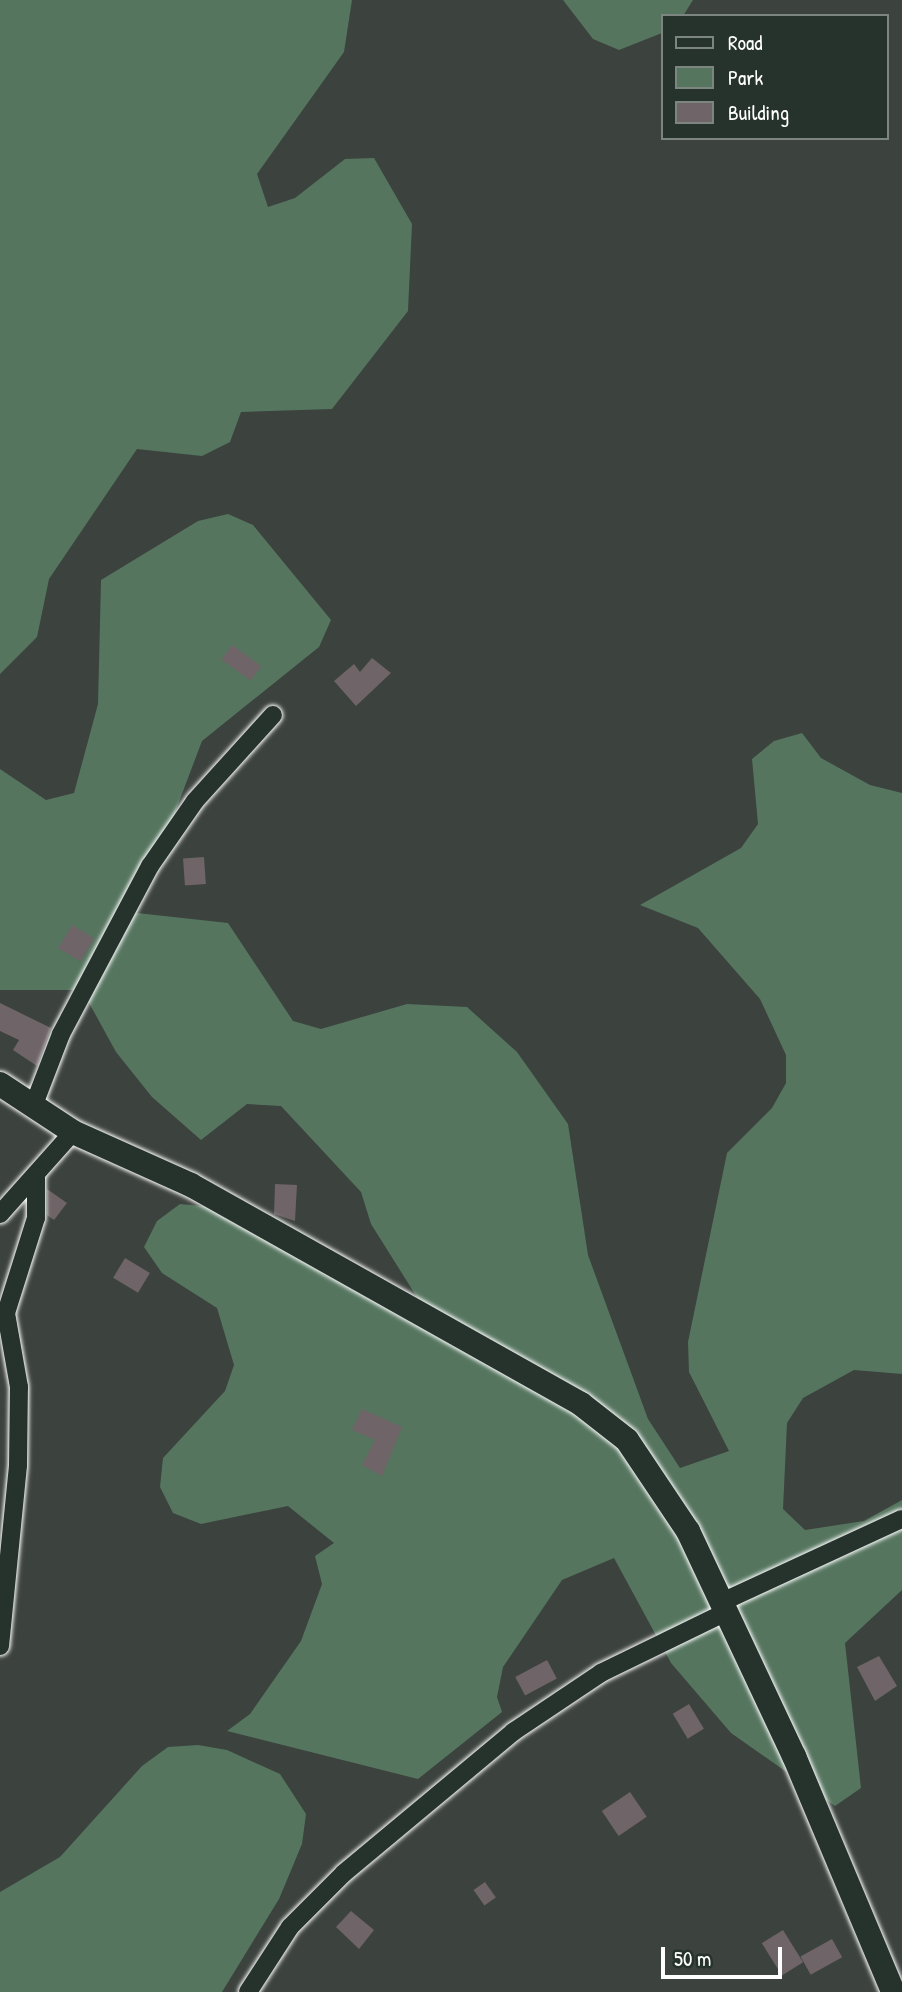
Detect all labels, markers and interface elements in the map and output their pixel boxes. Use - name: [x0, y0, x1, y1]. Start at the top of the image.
- legend: [660, 14, 888, 140]
- text: Road: [728, 28, 762, 57]
- text: Park: [728, 63, 763, 92]
- text: Building: [728, 98, 789, 127]
- scale bar: [664, 1932, 785, 1976]
- text: 50 m: [674, 1944, 711, 1973]

